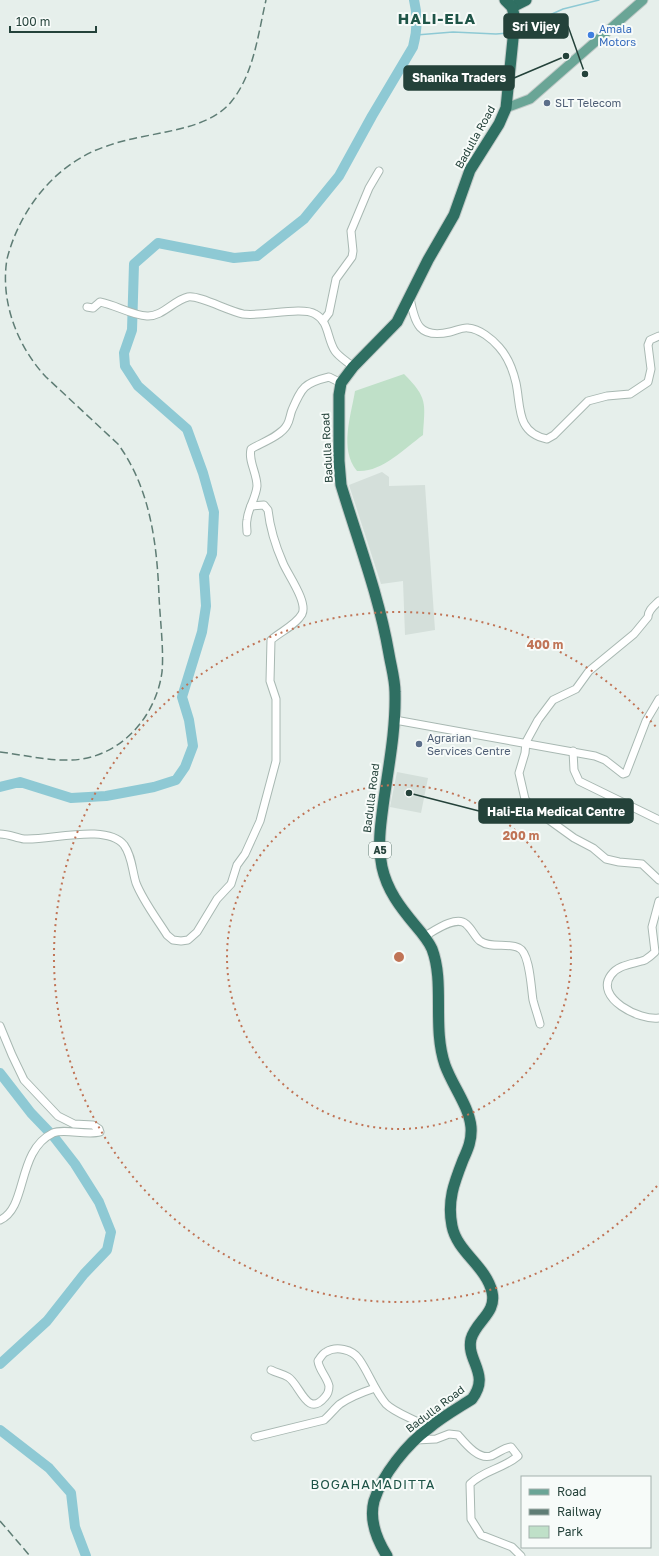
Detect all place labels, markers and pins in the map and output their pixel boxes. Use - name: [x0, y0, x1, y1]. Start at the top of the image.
- callout: Sri Vijey: [504, 14, 568, 38]
- place label: Amala Motors: [599, 22, 636, 48]
- marker: Amala Motors: [586, 30, 596, 40]
- callout: Shanika Traders: [404, 66, 514, 90]
- place label: SLT Telecom: [555, 96, 621, 109]
- marker: SLT Telecom: [542, 98, 552, 108]
- place label: Agrarian Services Centre: [427, 731, 511, 757]
- marker: Agrarian Services Centre: [414, 739, 424, 749]
- callout: Hali-Ela Medical Centre: [479, 799, 633, 823]
- centre of rings: [392, 950, 406, 964]

